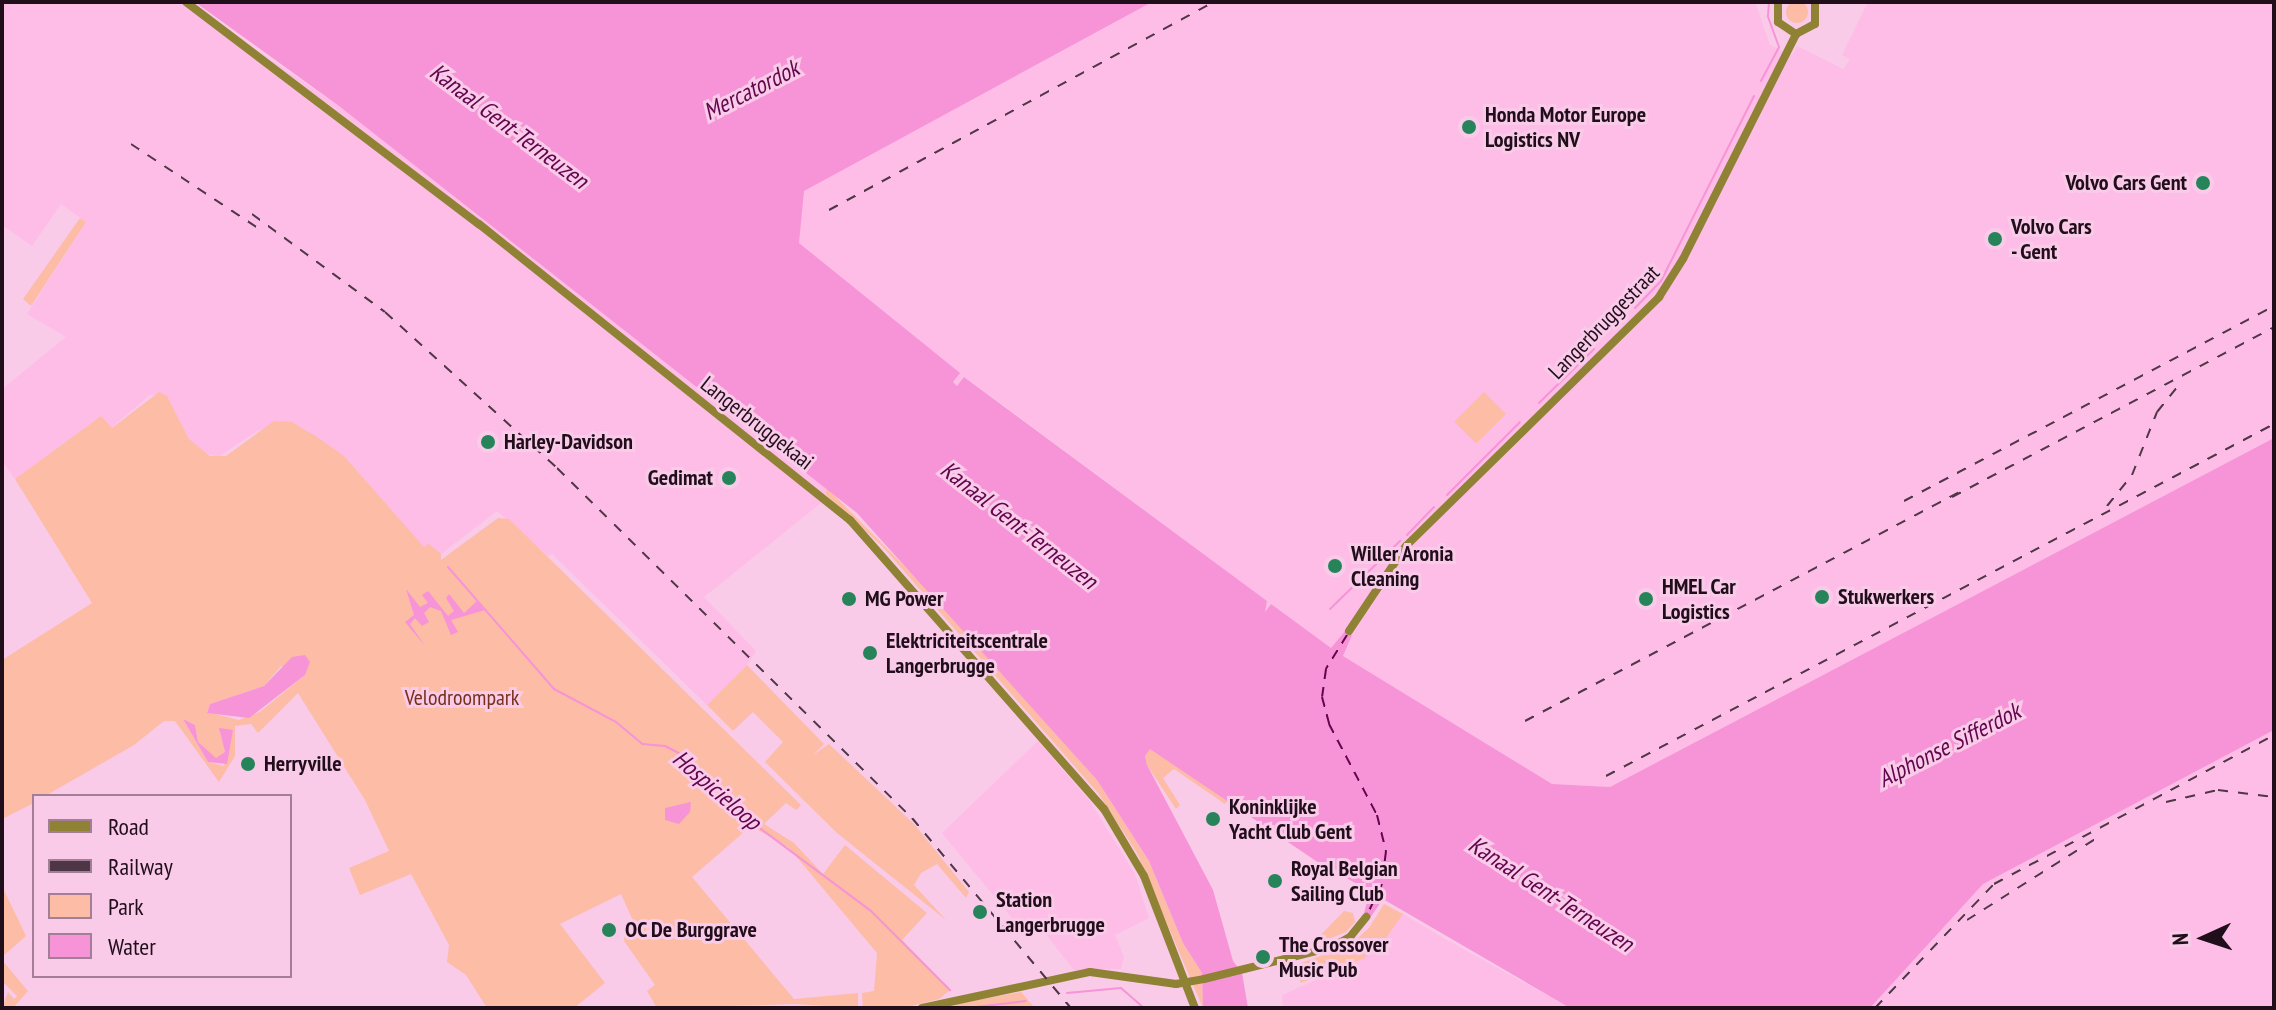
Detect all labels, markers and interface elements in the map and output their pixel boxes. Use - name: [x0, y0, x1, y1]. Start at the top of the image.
- water label: Mercatordok: [698, 54, 804, 126]
- water label: Kanaal Gent-Terneuzen: [424, 57, 594, 195]
- place label: Honda Motor Europe Logistics NV: [1485, 101, 1646, 152]
- marker: Honda Motor Europe Logistics NV: [1460, 118, 1478, 136]
- place label: Volvo Cars Gent: [2065, 170, 2187, 196]
- marker: Volvo Cars Gent: [2194, 174, 2212, 192]
- place label: Volvo Cars - Gent: [2011, 213, 2092, 264]
- marker: Volvo Cars - Gent: [1986, 230, 2004, 248]
- street label: Langerbruggestraat: [1543, 259, 1665, 385]
- street label: Langerbruggekaai: [695, 371, 819, 475]
- place label: Harley-Davidson: [504, 429, 633, 455]
- marker: Harley-Davidson: [479, 433, 497, 451]
- water label: Kanaal Gent-Terneuzen: [935, 455, 1103, 595]
- place label: Gedimat: [648, 465, 713, 491]
- marker: Gedimat: [720, 469, 738, 487]
- place label: Willer Aronia Cleaning: [1351, 540, 1454, 592]
- marker: Willer Aronia Cleaning: [1326, 557, 1344, 575]
- place label: HMEL Car Logistics: [1662, 573, 1737, 624]
- place label: Stukwerkers: [1838, 584, 1934, 610]
- place label: MG Power: [865, 586, 943, 612]
- marker: Stukwerkers: [1813, 588, 1831, 606]
- marker: MG Power: [840, 590, 858, 608]
- marker: HMEL Car Logistics: [1637, 590, 1655, 608]
- place label: Elektriciteitscentrale Langerbrugge: [886, 627, 1048, 678]
- marker: Elektriciteitscentrale Langerbrugge: [861, 644, 879, 662]
- park label: Velodroompark: [405, 685, 519, 711]
- water label: Alphonse Sifferdok: [1873, 697, 2025, 793]
- water label: Hospicieloop: [667, 744, 767, 836]
- place label: Herryville: [264, 751, 342, 777]
- marker: Herryville: [239, 755, 257, 773]
- place label: Koninklijke Yacht Club Gent: [1229, 793, 1352, 844]
- legend: [32, 794, 292, 978]
- marker: Koninklijke Yacht Club Gent: [1204, 810, 1222, 828]
- text: Road: [108, 811, 149, 842]
- water label: Kanaal Gent-Terneuzen: [1463, 830, 1639, 958]
- text: Railway: [108, 851, 173, 882]
- place label: Royal Belgian Sailing Club: [1291, 855, 1398, 906]
- marker: Royal Belgian Sailing Club: [1266, 872, 1284, 890]
- place label: Station Langerbrugge: [996, 886, 1105, 938]
- text: Park: [108, 891, 144, 922]
- north arrow: [2164, 898, 2244, 978]
- marker: Station Langerbrugge: [971, 903, 989, 921]
- place label: OC De Burggrave: [625, 917, 758, 943]
- marker: OC De Burggrave: [600, 921, 618, 939]
- text: Water: [108, 931, 156, 962]
- place label: The Crossover Music Pub: [1279, 931, 1389, 982]
- text: N: [2166, 933, 2194, 946]
- marker: The Crossover Music Pub: [1254, 948, 1272, 966]

